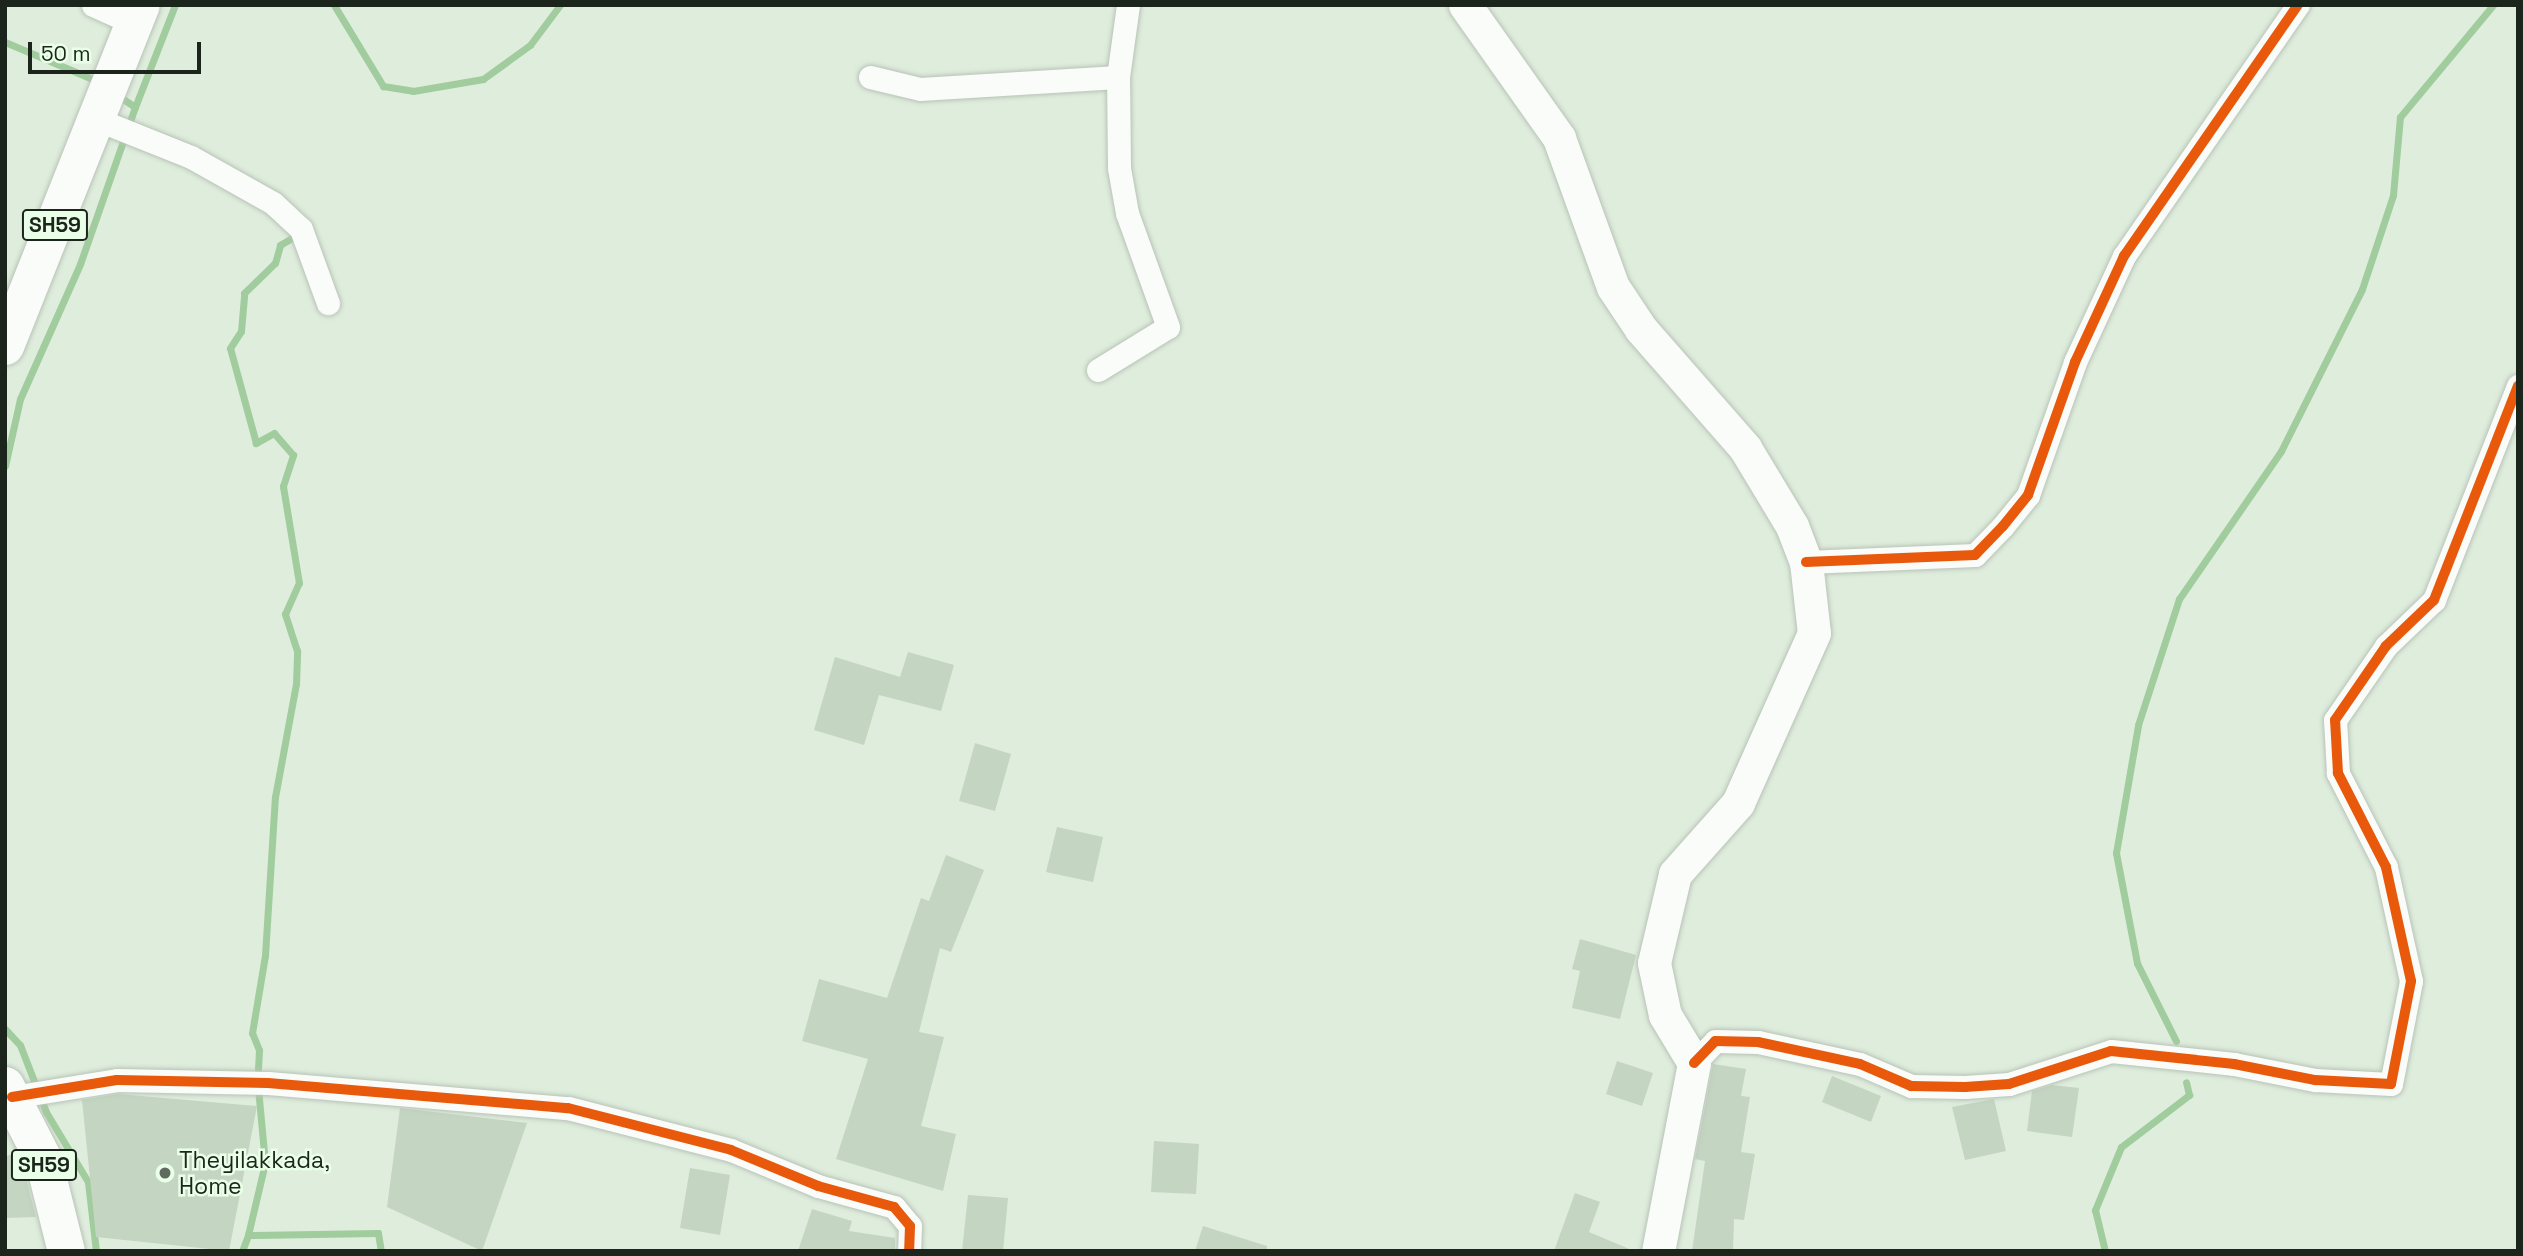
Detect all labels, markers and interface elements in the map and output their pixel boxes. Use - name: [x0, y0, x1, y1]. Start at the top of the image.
- scale bar: [32, 28, 205, 72]
- text: 50 m: [41, 40, 91, 67]
- road number: SH59: [22, 208, 88, 243]
- place label: Theyilakkada, Home: [179, 1146, 330, 1200]
- road number: SH59: [11, 1148, 77, 1182]
- marker: Theyilakkada, Home: [157, 1165, 173, 1181]

